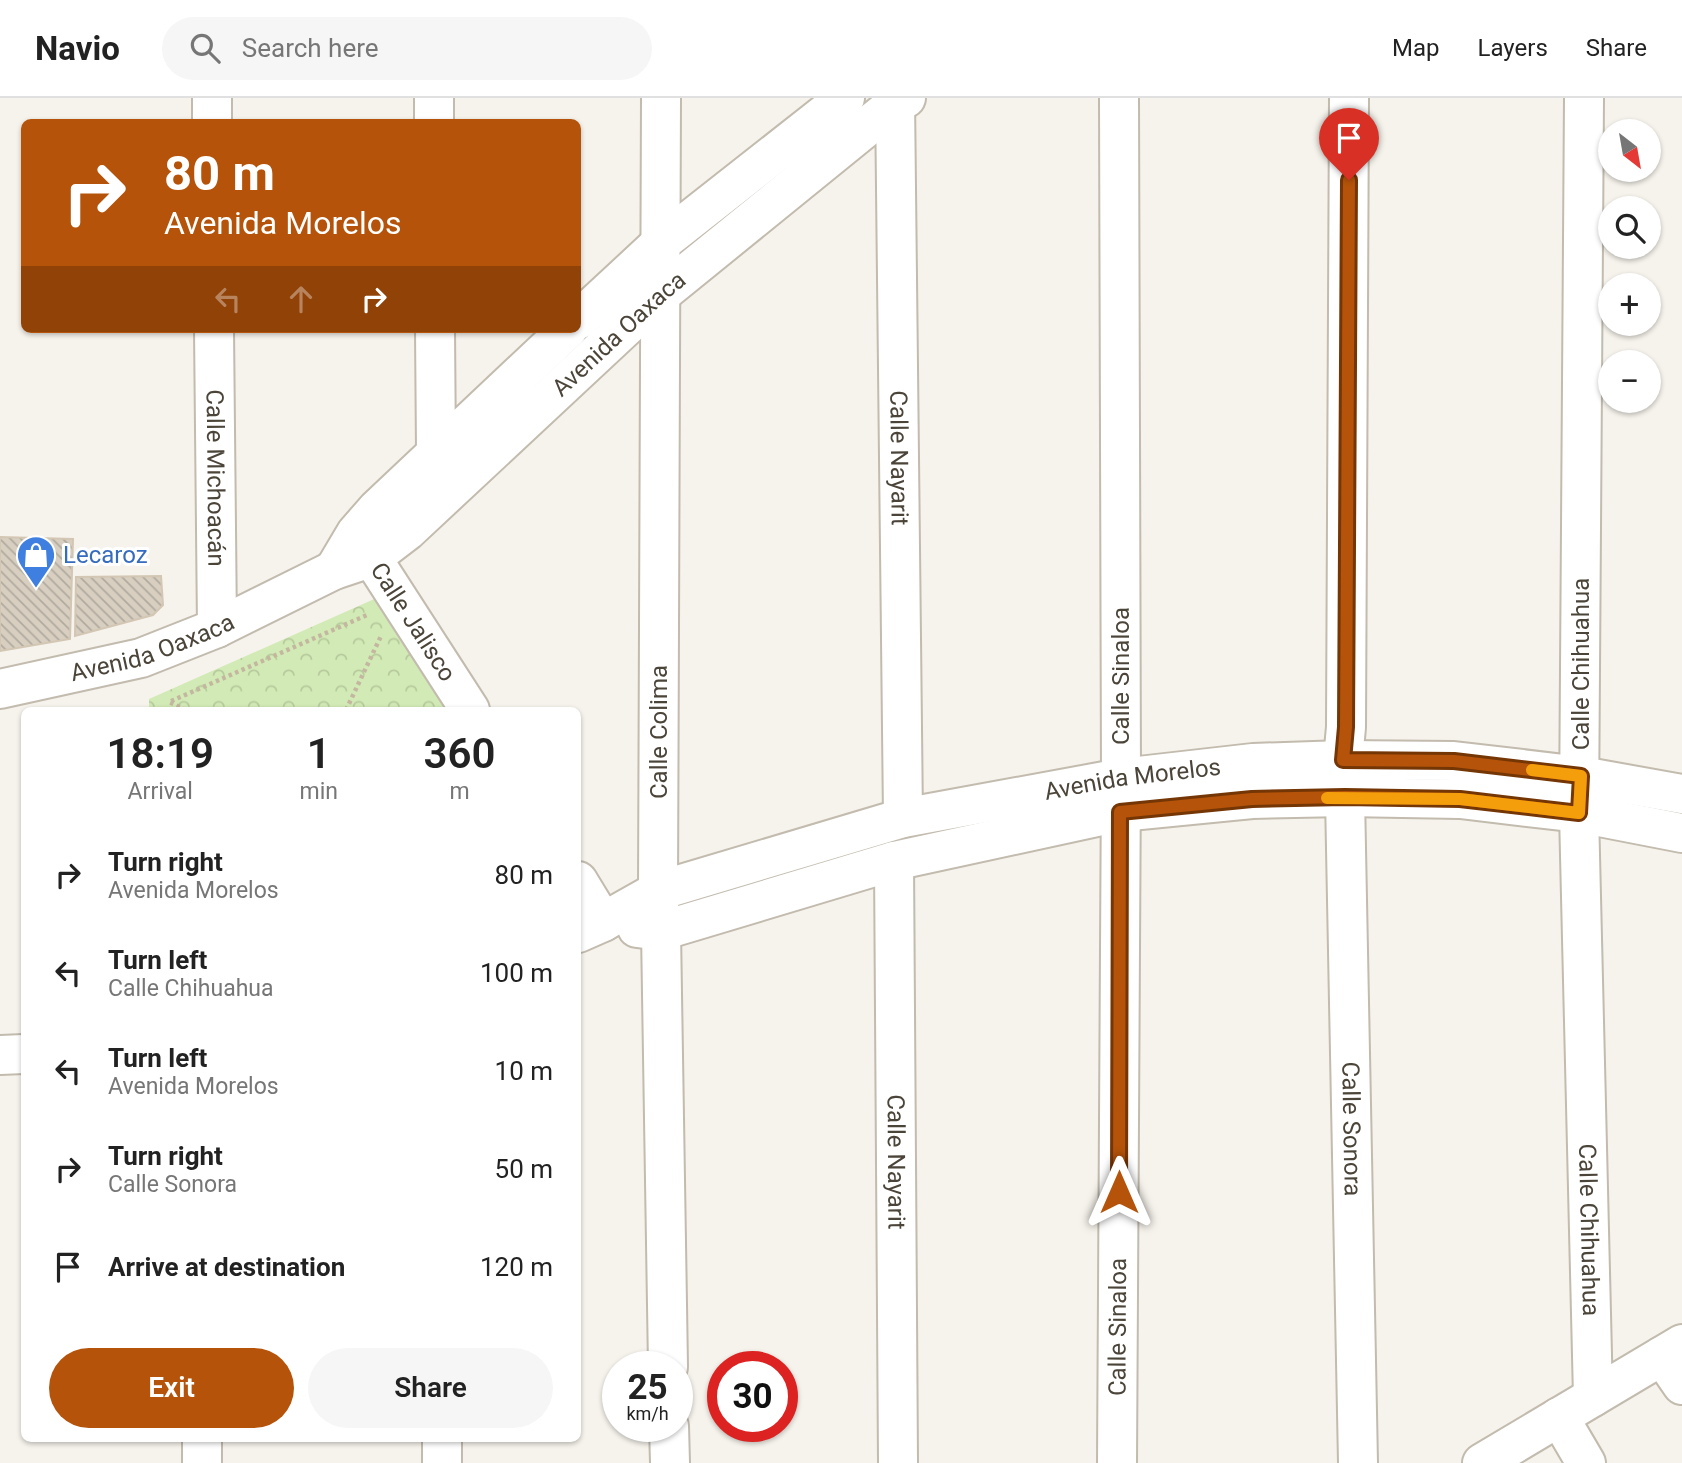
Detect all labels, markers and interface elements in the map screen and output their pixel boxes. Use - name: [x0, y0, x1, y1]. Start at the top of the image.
- search box: [162, 17, 652, 80]
- text: Navio: [35, 29, 120, 68]
- icon: search: [186, 29, 224, 67]
- text: Search here: [242, 33, 379, 63]
- text: Map: [1392, 34, 1440, 62]
- text: Layers: [1478, 34, 1548, 62]
- text: Share: [1586, 34, 1647, 62]
- pin: [1319, 108, 1379, 180]
- icon: arrive: [1330, 119, 1368, 157]
- north arrow: [1598, 119, 1661, 182]
- map controls: [1598, 119, 1661, 413]
- text: 80 m: [164, 145, 275, 202]
- icon: right: [49, 147, 140, 238]
- button: search: [1598, 196, 1661, 259]
- text: Avenida Morelos: [164, 204, 401, 242]
- street label: Avenida Oaxaca: [546, 266, 691, 402]
- button: +: [1598, 273, 1661, 336]
- icon: left: [209, 280, 247, 318]
- icon: ahead: [282, 280, 320, 318]
- icon: right: [355, 280, 393, 318]
- button: −: [1598, 350, 1661, 413]
- street label: Calle Michoacán: [201, 389, 230, 567]
- street label: Calle Nayarit: [884, 390, 914, 526]
- shop icon: Lecaroz: [15, 534, 57, 589]
- place label: Lecaroz: [63, 541, 148, 569]
- street label: Calle Jalisco: [365, 557, 462, 687]
- street label: Calle Chihuahua: [1567, 578, 1595, 750]
- street label: Calle Sinaloa: [1107, 607, 1135, 745]
- street label: Avenida Oaxaca: [68, 608, 239, 687]
- street label: Calle Colima: [645, 665, 673, 799]
- text: 18:19: [107, 729, 214, 778]
- text: 1: [307, 729, 331, 778]
- text: 360: [423, 729, 495, 778]
- street label: Avenida Morelos: [1042, 753, 1222, 806]
- text: Arrival: [128, 778, 193, 805]
- text: min: [299, 778, 338, 805]
- text: m: [449, 778, 470, 805]
- text: Turn right: [108, 847, 223, 877]
- icon: right: [49, 856, 87, 894]
- text: 80 m: [495, 860, 553, 890]
- text: Avenida Morelos: [108, 877, 279, 904]
- text: Turn left: [108, 945, 207, 975]
- icon: left: [49, 954, 87, 992]
- text: 100 m: [480, 958, 553, 988]
- text: Calle Chihuahua: [108, 975, 274, 1002]
- text: Turn left: [108, 1043, 207, 1073]
- icon: left: [49, 1052, 87, 1090]
- text: 10 m: [495, 1056, 553, 1086]
- street label: Calle Sonora: [1336, 1061, 1367, 1197]
- text: Avenida Morelos: [108, 1073, 279, 1100]
- street label: Calle Nayarit: [882, 1094, 910, 1230]
- text: Turn right: [108, 1141, 223, 1171]
- street label: Calle Chihuahua: [1573, 1143, 1605, 1317]
- icon: right: [49, 1150, 87, 1188]
- text: 50 m: [495, 1154, 553, 1184]
- position arrow: [1082, 1155, 1156, 1229]
- text: Calle Sonora: [108, 1171, 237, 1198]
- icon: arrive: [49, 1248, 87, 1286]
- text: Arrive at destination: [108, 1252, 345, 1282]
- text: 120 m: [480, 1252, 553, 1282]
- street label: Calle Sinaloa: [1103, 1258, 1132, 1396]
- button: Exit: [49, 1348, 294, 1428]
- button: Share: [308, 1348, 553, 1428]
- speed limit sign: 30: [707, 1351, 798, 1442]
- text: 25: [627, 1367, 668, 1408]
- text: km/h: [626, 1403, 669, 1424]

